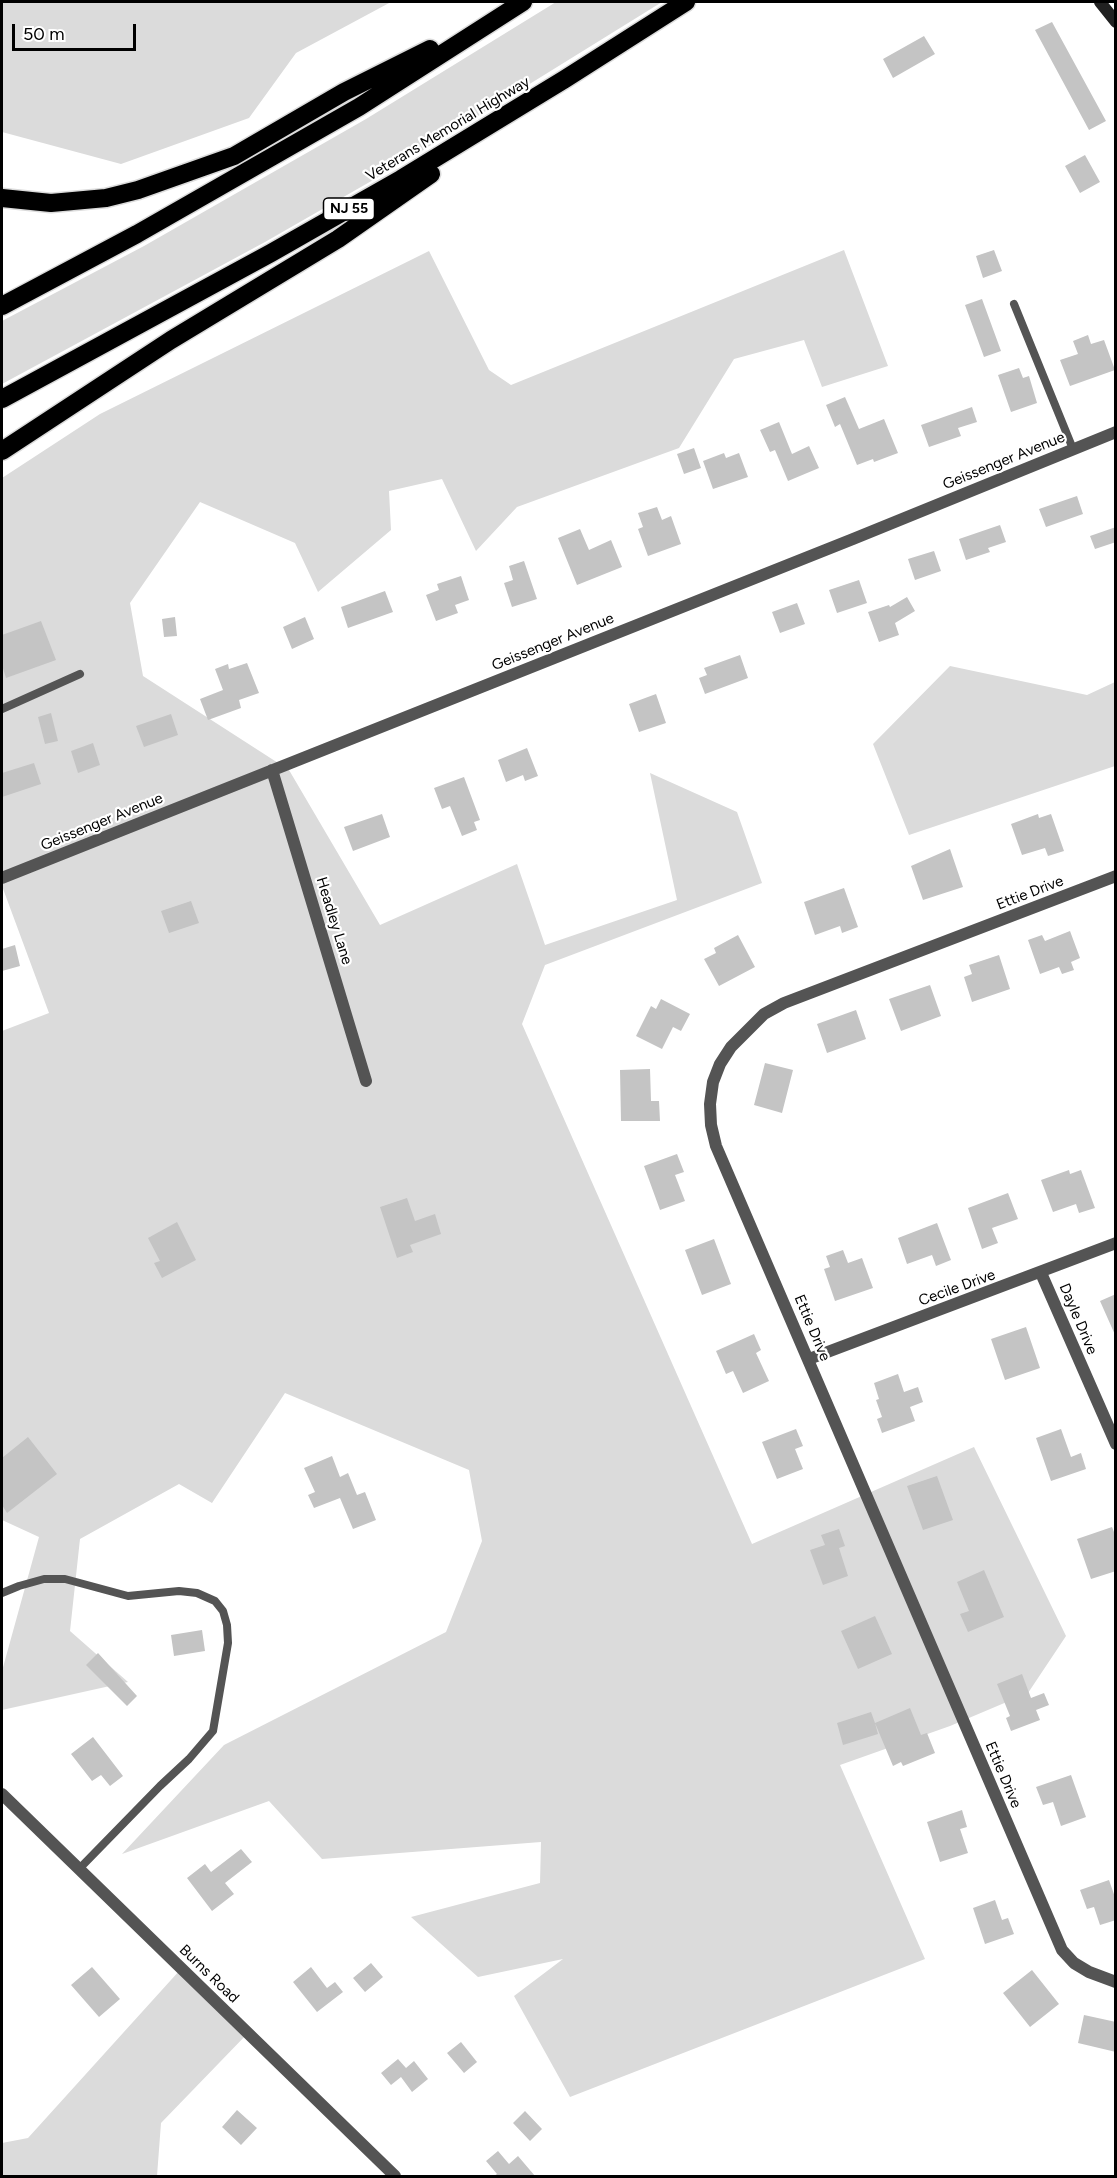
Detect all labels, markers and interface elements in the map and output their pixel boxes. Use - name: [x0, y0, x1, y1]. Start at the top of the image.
- scale bar: [15, 12, 140, 50]
- text: 50 m: [23, 23, 65, 45]
- street label: Veterans Memorial Highway: [363, 73, 533, 185]
- road number: NJ 55: [324, 198, 374, 220]
- street label: Geissenger Avenue: [940, 428, 1068, 494]
- street label: Geissenger Avenue: [489, 609, 617, 675]
- street label: Geissenger Avenue: [38, 789, 166, 855]
- street label: Ettie Drive: [994, 872, 1066, 914]
- street label: Headley Lane: [312, 875, 356, 967]
- street label: Cecile Drive: [916, 1266, 998, 1310]
- street label: Dayle Drive: [1055, 1281, 1101, 1357]
- street label: Ettie Drive: [790, 1292, 834, 1364]
- street label: Ettie Drive: [981, 1739, 1025, 1811]
- street label: Burns Road: [175, 1941, 243, 2007]

